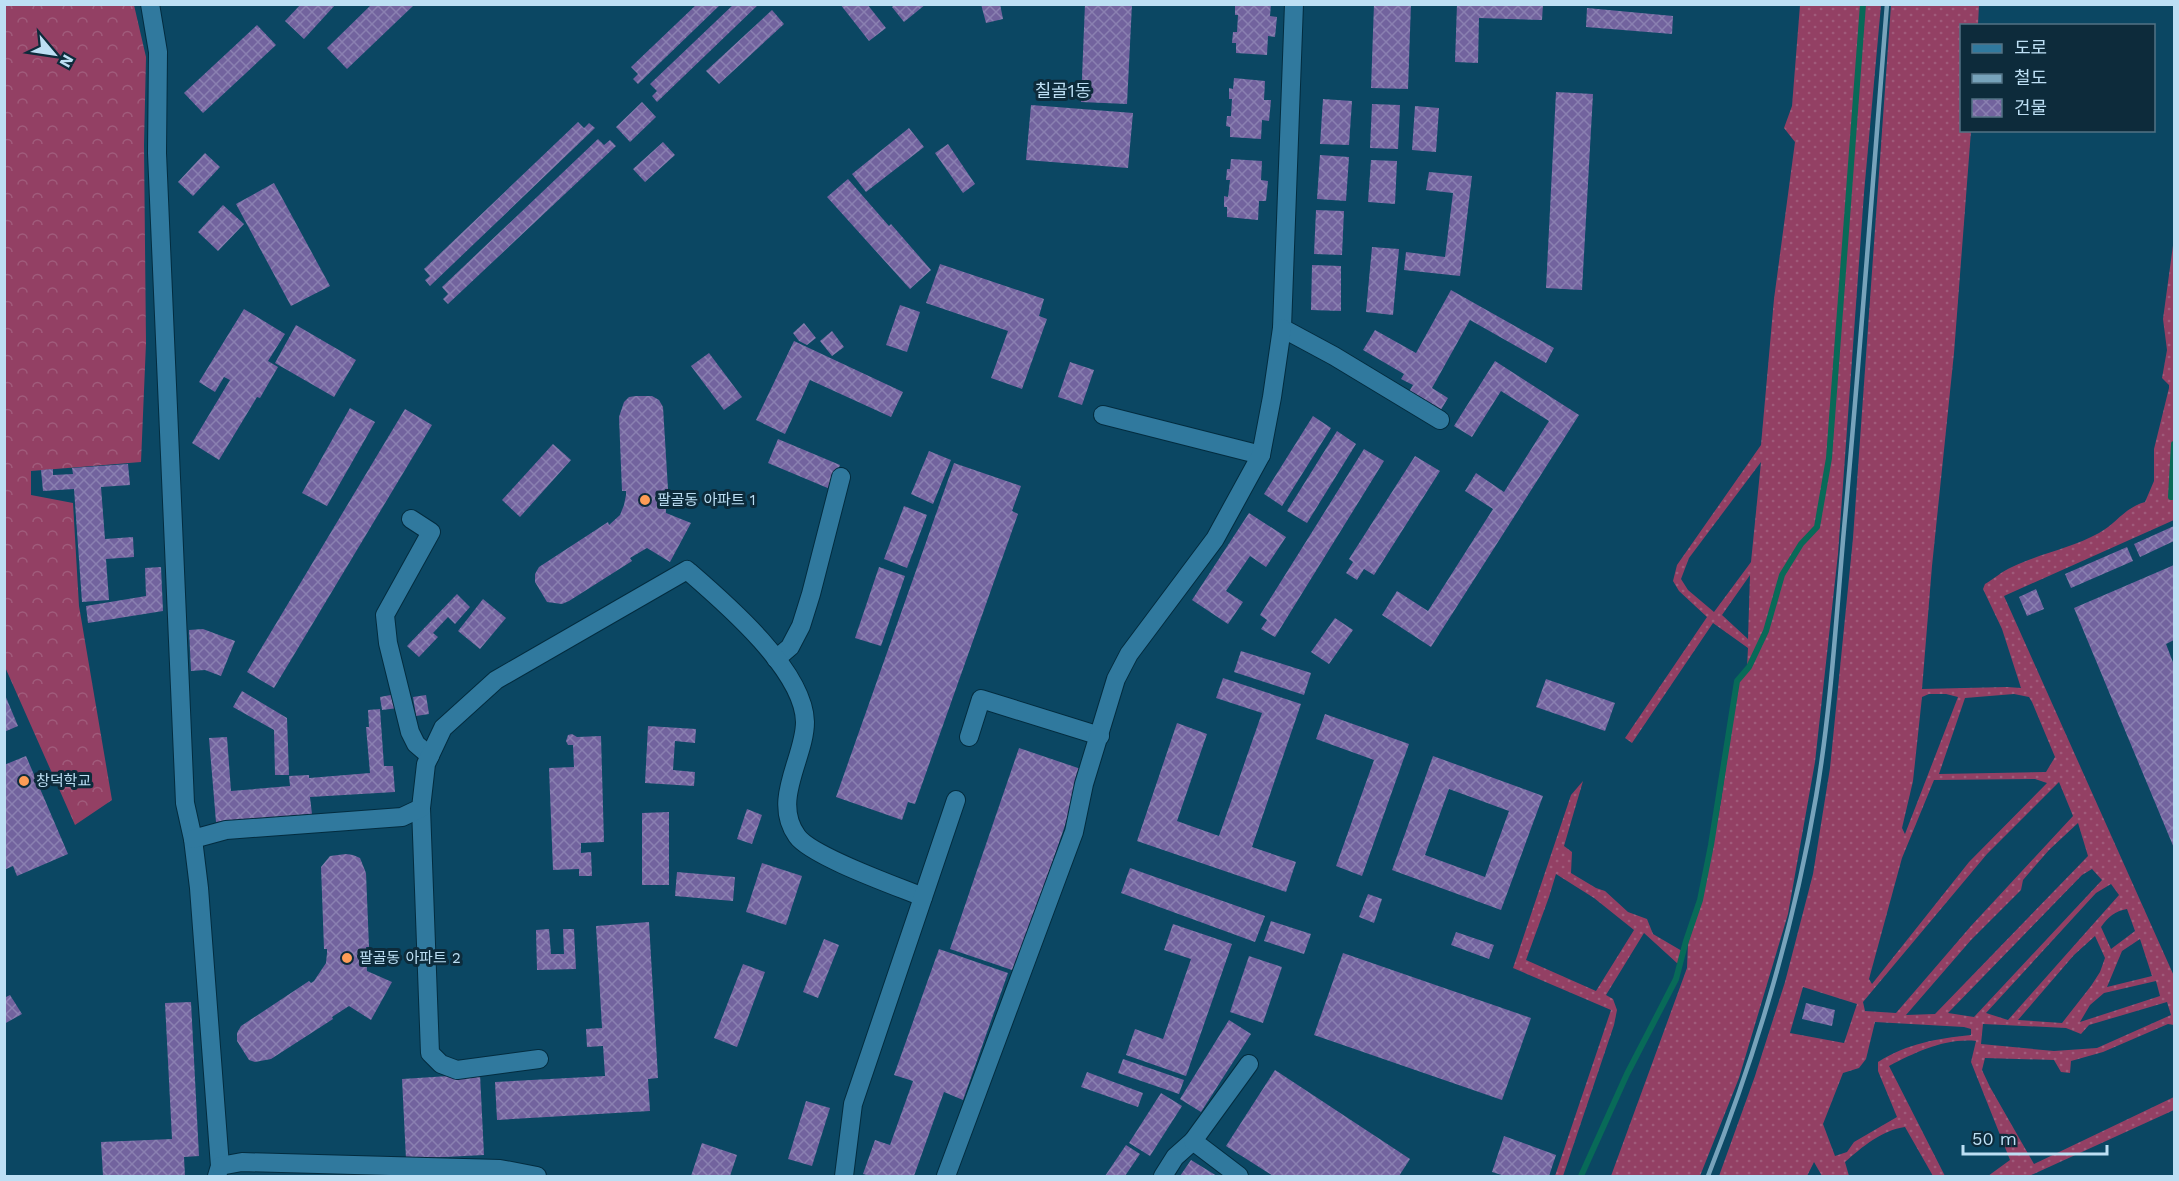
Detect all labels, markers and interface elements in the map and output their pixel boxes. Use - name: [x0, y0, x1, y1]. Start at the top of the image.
- north arrow: [24, 24, 84, 84]
- legend: [1960, 24, 2155, 132]
- text: 도로: [2014, 37, 2047, 58]
- text: N: [55, 51, 78, 71]
- text: 철도: [2014, 67, 2047, 88]
- district label: 칠골1동: [1035, 80, 1091, 101]
- text: 건물: [2014, 97, 2047, 118]
- place label: 팔골동 아파트 1: [657, 491, 756, 509]
- marker: 팔골동 아파트 1: [638, 493, 652, 507]
- place label: 창덕학교: [36, 772, 91, 790]
- marker: 창덕학교: [17, 774, 31, 788]
- place label: 팔골동 아파트 2: [359, 949, 461, 967]
- marker: 팔골동 아파트 2: [340, 951, 354, 965]
- scale bar: [1963, 1118, 2107, 1156]
- text: 50 m: [1972, 1128, 2017, 1149]

